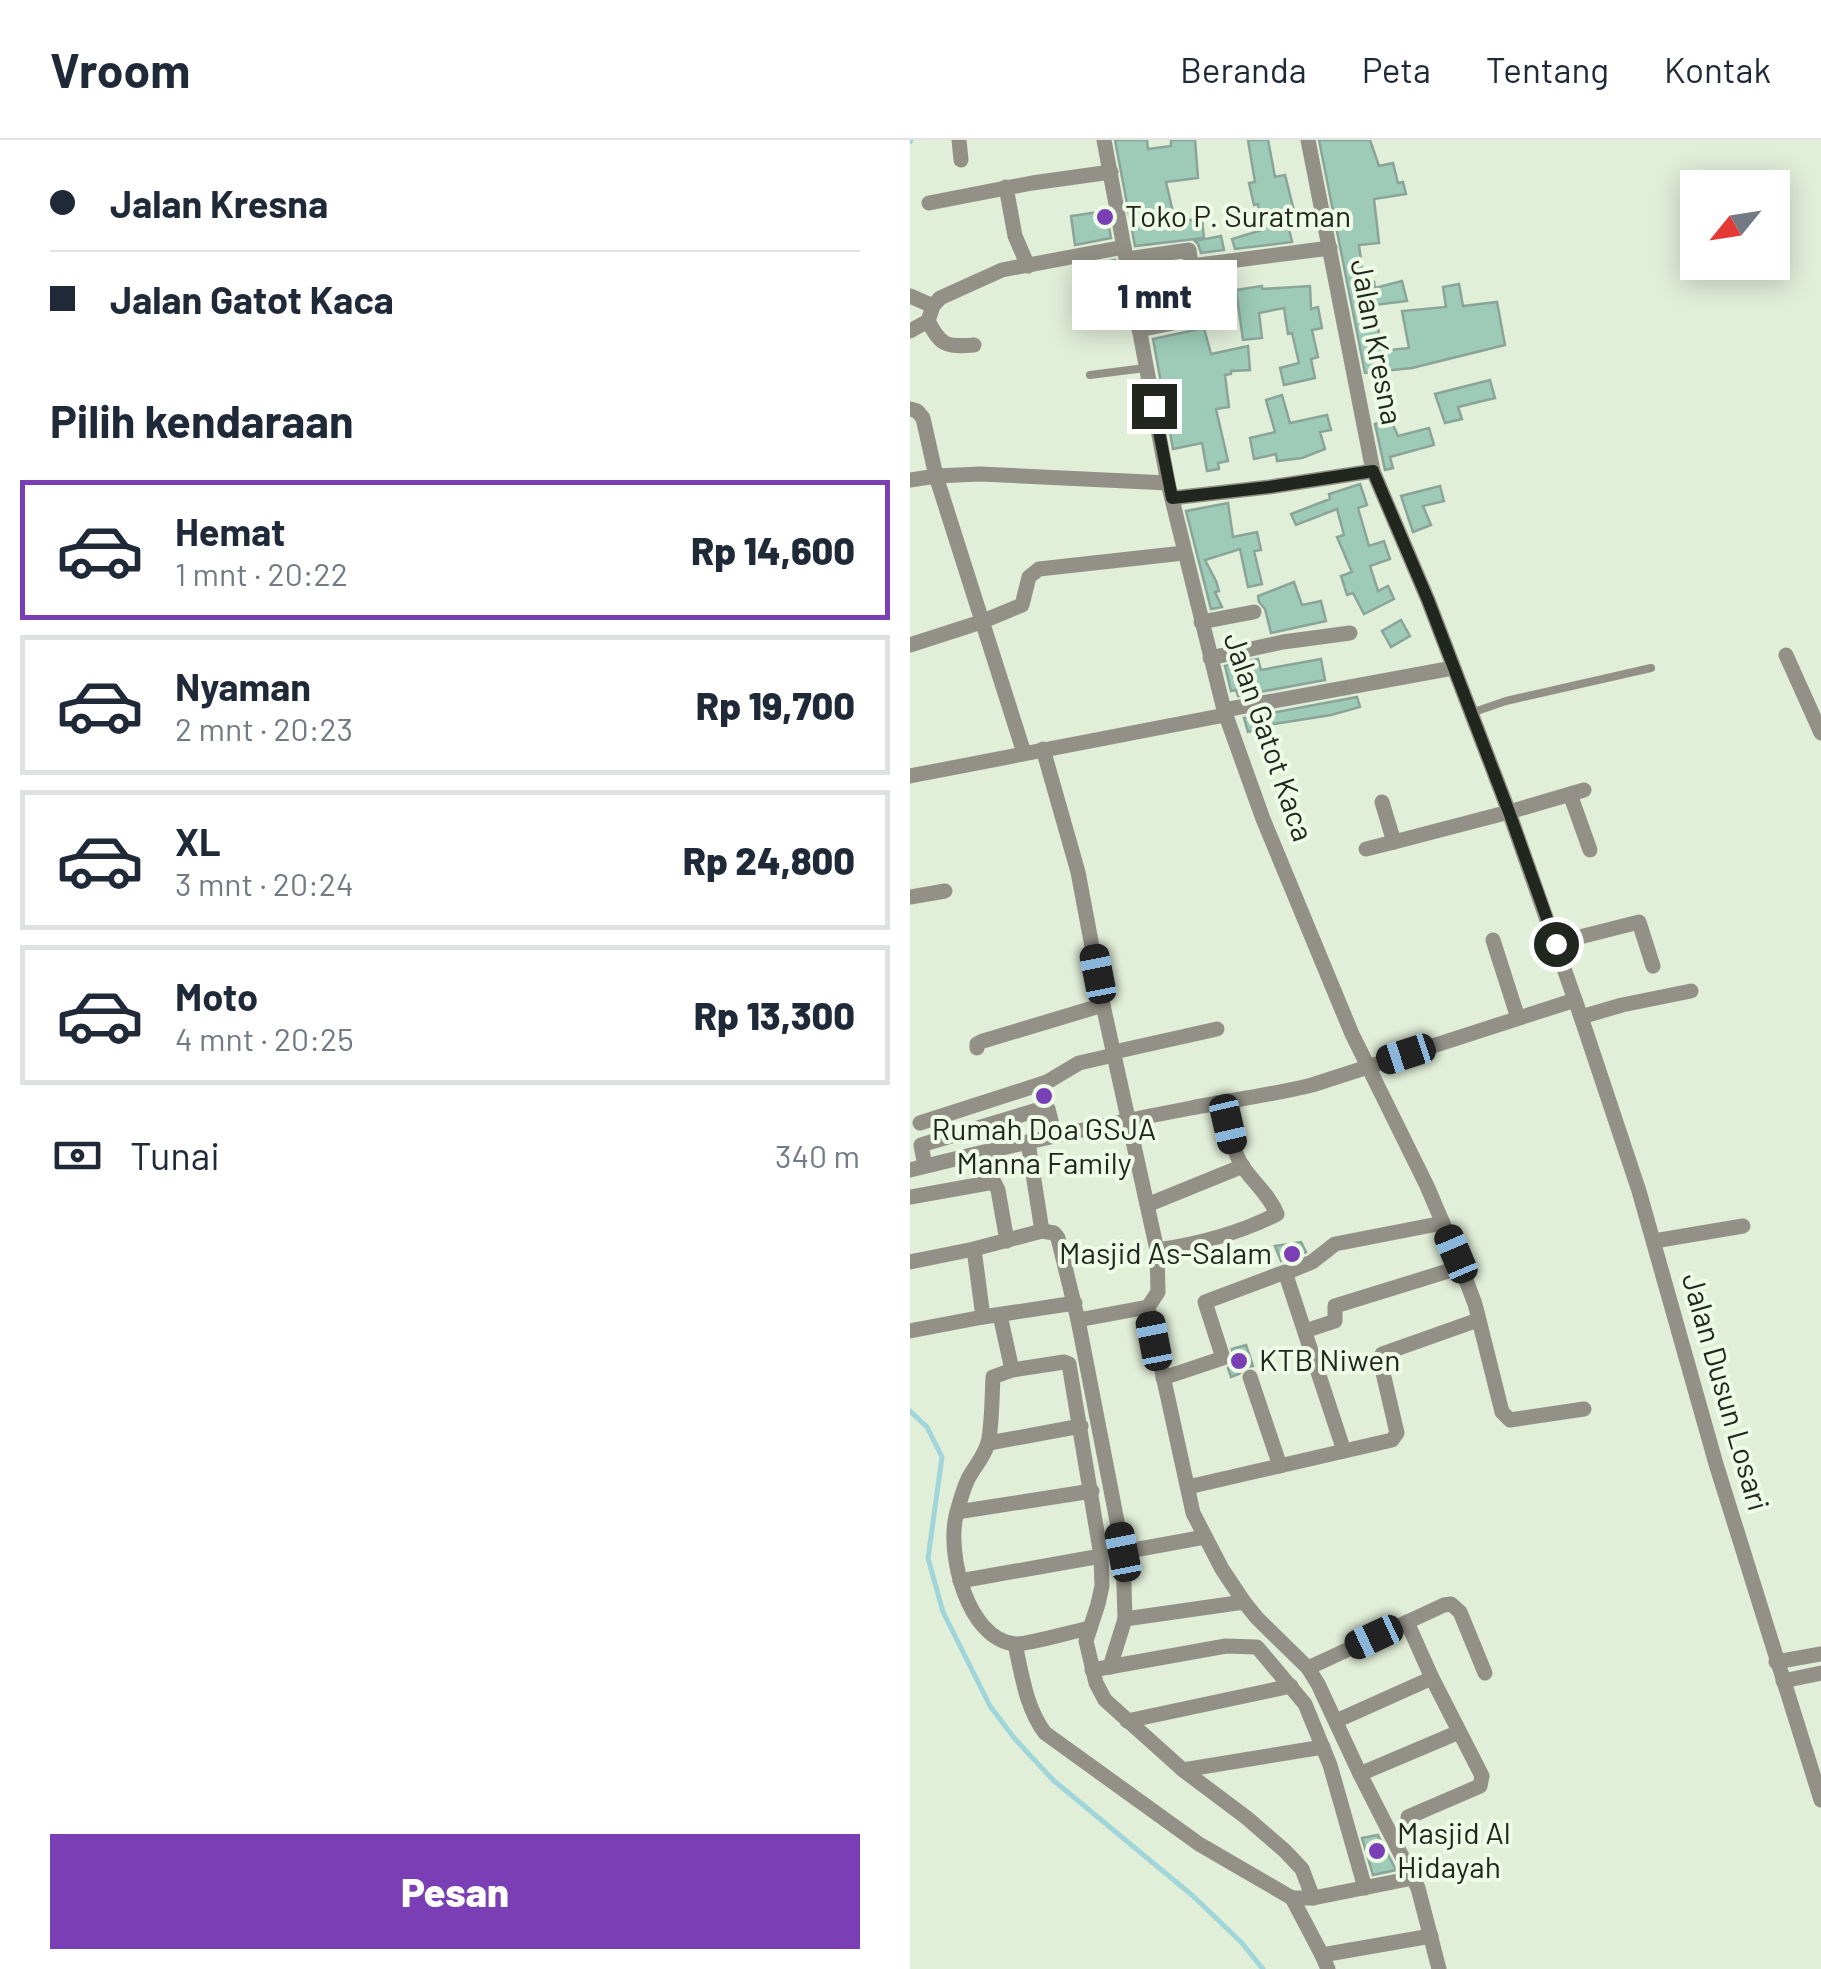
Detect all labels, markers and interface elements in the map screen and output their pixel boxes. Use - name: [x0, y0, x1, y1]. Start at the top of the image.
- text: Vroom: [50, 40, 190, 98]
- text: Beranda: [1180, 48, 1307, 90]
- text: Peta: [1362, 48, 1431, 90]
- text: Tentang: [1486, 48, 1609, 90]
- text: Kontak: [1664, 48, 1771, 90]
- north arrow: [1680, 170, 1790, 280]
- map controls: [1680, 170, 1790, 280]
- text: Jalan Kresna: [110, 180, 328, 226]
- place label: Toko P. Suratman: [1125, 197, 1351, 233]
- marker: Toko P. Suratman: [1094, 206, 1116, 228]
- street label: Jalan Kresna: [1344, 256, 1412, 427]
- callout: 1 mnt: [1072, 261, 1236, 331]
- text: Jalan Gatot Kaca: [110, 276, 394, 322]
- text: 1 mnt: [1117, 276, 1192, 314]
- route end: [1132, 384, 1177, 429]
- text: Pilih kendaraan: [50, 393, 354, 447]
- icon: car: [55, 505, 145, 595]
- text: Hemat: [175, 508, 285, 554]
- text: Rp 14,600: [691, 527, 855, 573]
- text: 1 mnt · 20:22: [175, 554, 348, 592]
- street label: Jalan Gatot Kaca: [1217, 627, 1322, 846]
- icon: car: [55, 660, 145, 750]
- text: Nyaman: [175, 663, 311, 709]
- text: Rp 19,700: [696, 682, 855, 728]
- text: 2 mnt · 20:23: [175, 709, 353, 747]
- icon: car: [55, 815, 145, 905]
- text: XL: [175, 818, 221, 864]
- text: Rp 24,800: [683, 837, 855, 883]
- text: 3 mnt · 20:24: [175, 864, 354, 902]
- route start: [1534, 922, 1579, 967]
- car: [1078, 942, 1118, 1006]
- icon: car: [55, 970, 145, 1060]
- text: Moto: [175, 973, 258, 1019]
- text: Rp 13,300: [694, 992, 855, 1038]
- text: 4 mnt · 20:25: [175, 1019, 354, 1057]
- car: [1373, 1030, 1439, 1078]
- marker: Rumah Doa GSJA Manna Family: [1033, 1085, 1055, 1107]
- car: [1207, 1091, 1249, 1157]
- place label: Rumah Doa GSJA Manna Family: [932, 1110, 1156, 1180]
- icon: cash: [50, 1128, 105, 1183]
- text: Tunai: [130, 1132, 220, 1178]
- text: 340 m: [775, 1136, 860, 1174]
- car: [1430, 1221, 1482, 1287]
- place label: Masjid As-Salam: [1059, 1234, 1272, 1270]
- marker: Masjid As-Salam: [1281, 1243, 1303, 1265]
- street label: Jalan Dusun Losari: [1676, 1268, 1778, 1514]
- car: [1134, 1309, 1174, 1373]
- place label: KTB Niwen: [1259, 1341, 1400, 1377]
- marker: KTB Niwen: [1228, 1350, 1250, 1372]
- car: [1103, 1520, 1143, 1584]
- car: [1340, 1611, 1408, 1663]
- place label: Masjid Al Hidayah: [1397, 1814, 1511, 1884]
- button: Pesan: [50, 1834, 860, 1949]
- marker: Masjid Al Hidayah: [1366, 1840, 1388, 1862]

